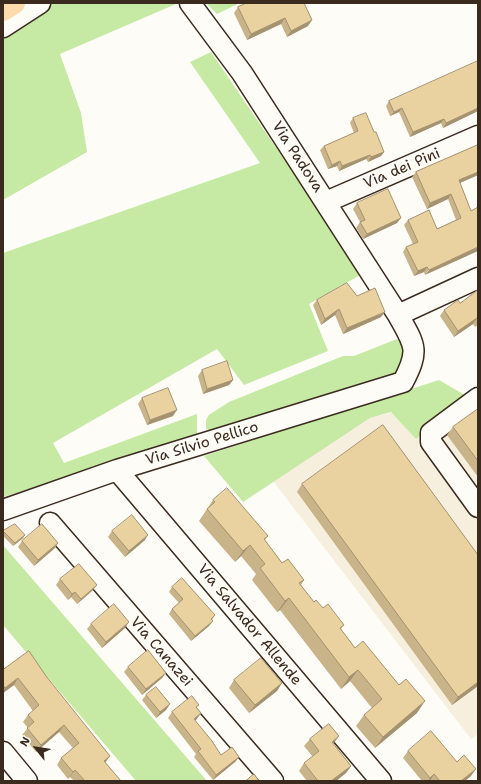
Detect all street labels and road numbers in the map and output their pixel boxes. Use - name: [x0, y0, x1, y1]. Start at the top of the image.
- street label: Via Padova: [267, 118, 327, 196]
- street label: Via dei Pini: [361, 145, 443, 193]
- street label: Via Silvio Pellico: [143, 418, 261, 470]
- street label: Via Salvador Allende: [193, 561, 305, 689]
- street label: Via Canazei: [126, 613, 196, 691]

